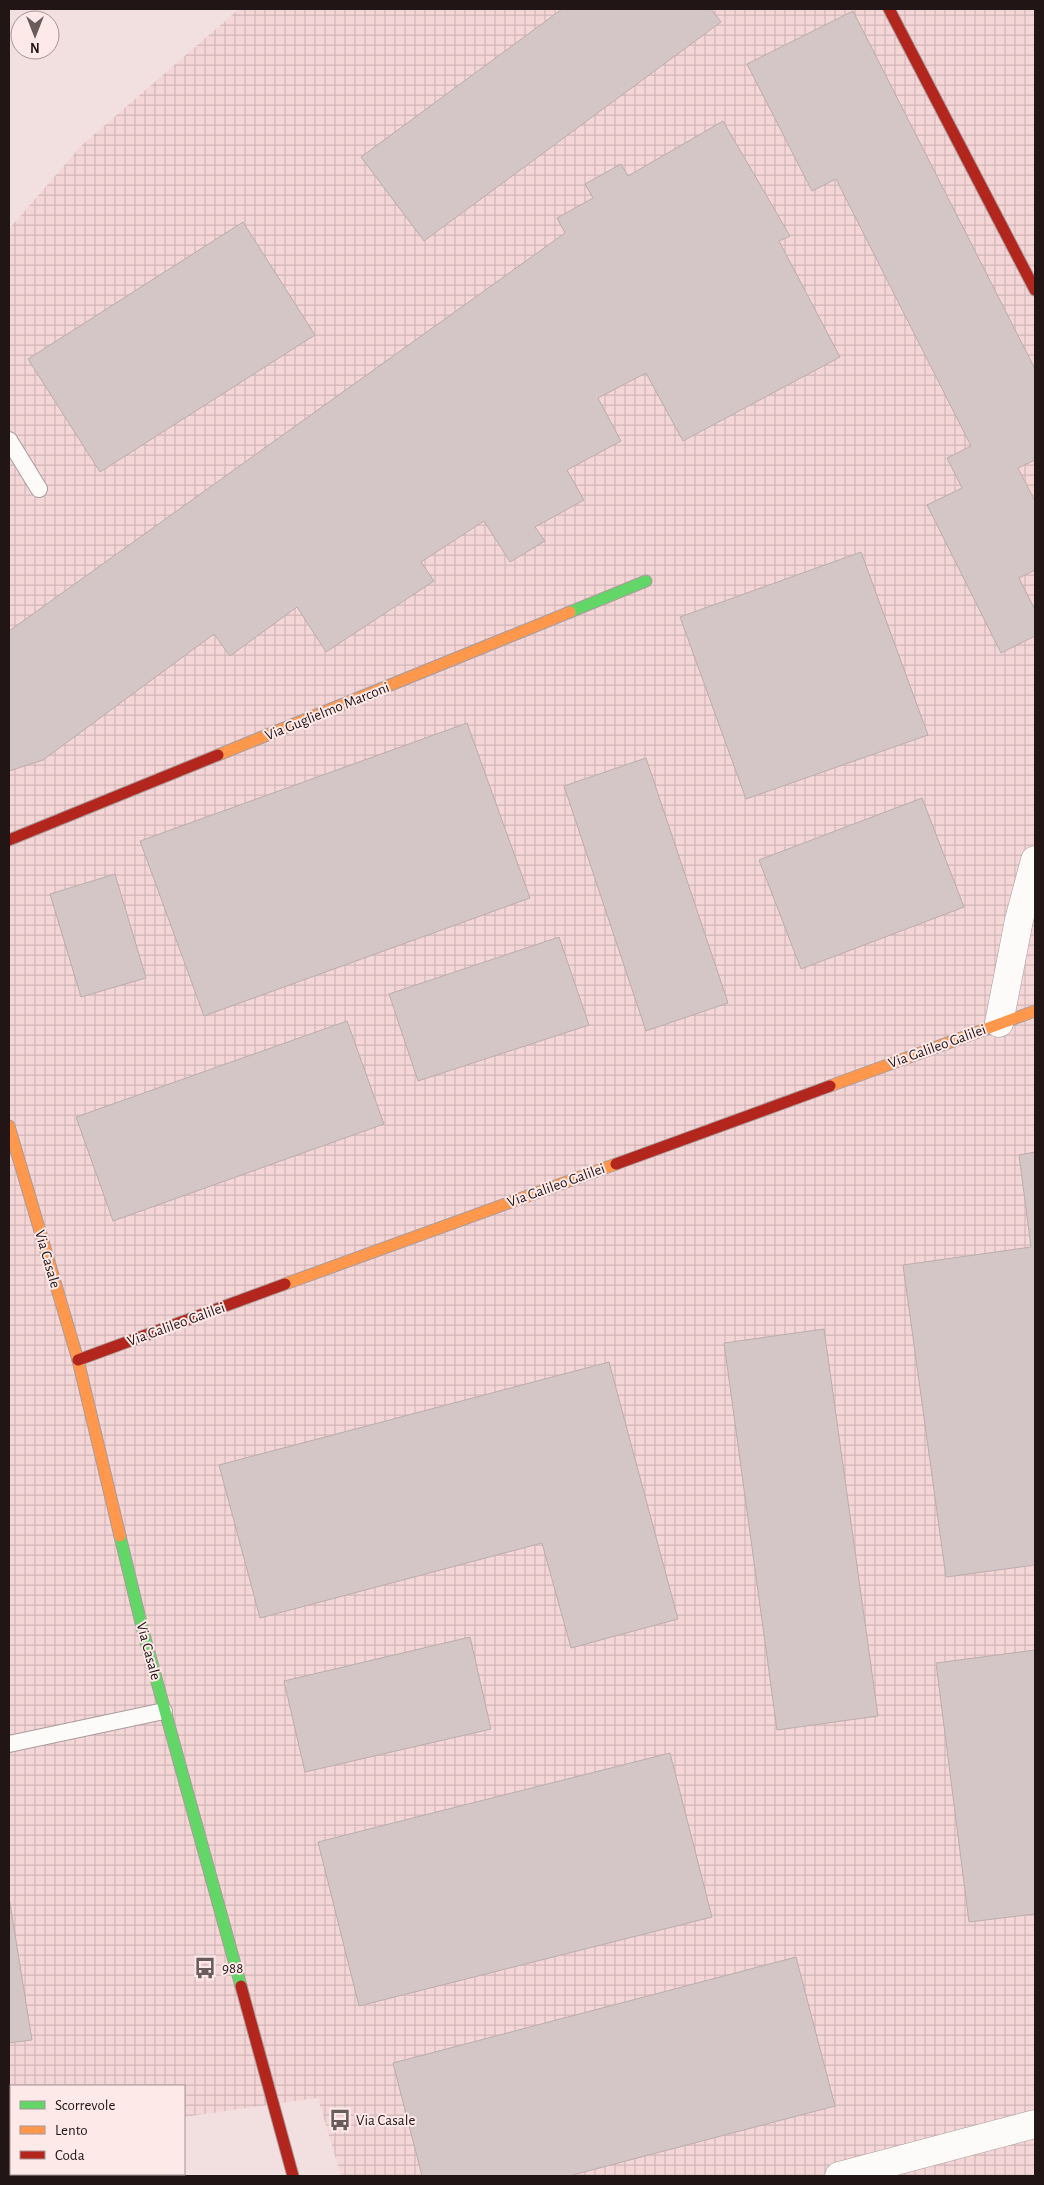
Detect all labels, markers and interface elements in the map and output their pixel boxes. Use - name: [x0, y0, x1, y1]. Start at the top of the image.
- north arrow: [10, 10, 60, 60]
- text: N: [30, 40, 40, 54]
- street label: Via Guglielmo Marconi: [263, 680, 391, 743]
- street label: Via Galileo Galilei: [886, 1022, 988, 1071]
- street label: Via Galileo Galilei: [505, 1161, 607, 1210]
- street label: Via Casale: [32, 1229, 63, 1290]
- street label: Via Galileo Galilei: [125, 1300, 227, 1349]
- street label: Via Casale: [134, 1621, 163, 1682]
- bus stop icon: 988: [192, 1955, 218, 1981]
- place label: 988: [222, 1961, 243, 1976]
- legend: [10, 2085, 185, 2175]
- text: Scorrevole: [55, 2098, 116, 2113]
- bus stop icon: Via Casale: [327, 2107, 353, 2133]
- place label: Via Casale: [356, 2113, 415, 2128]
- text: Lento: [55, 2123, 88, 2138]
- text: Coda: [55, 2148, 85, 2163]

